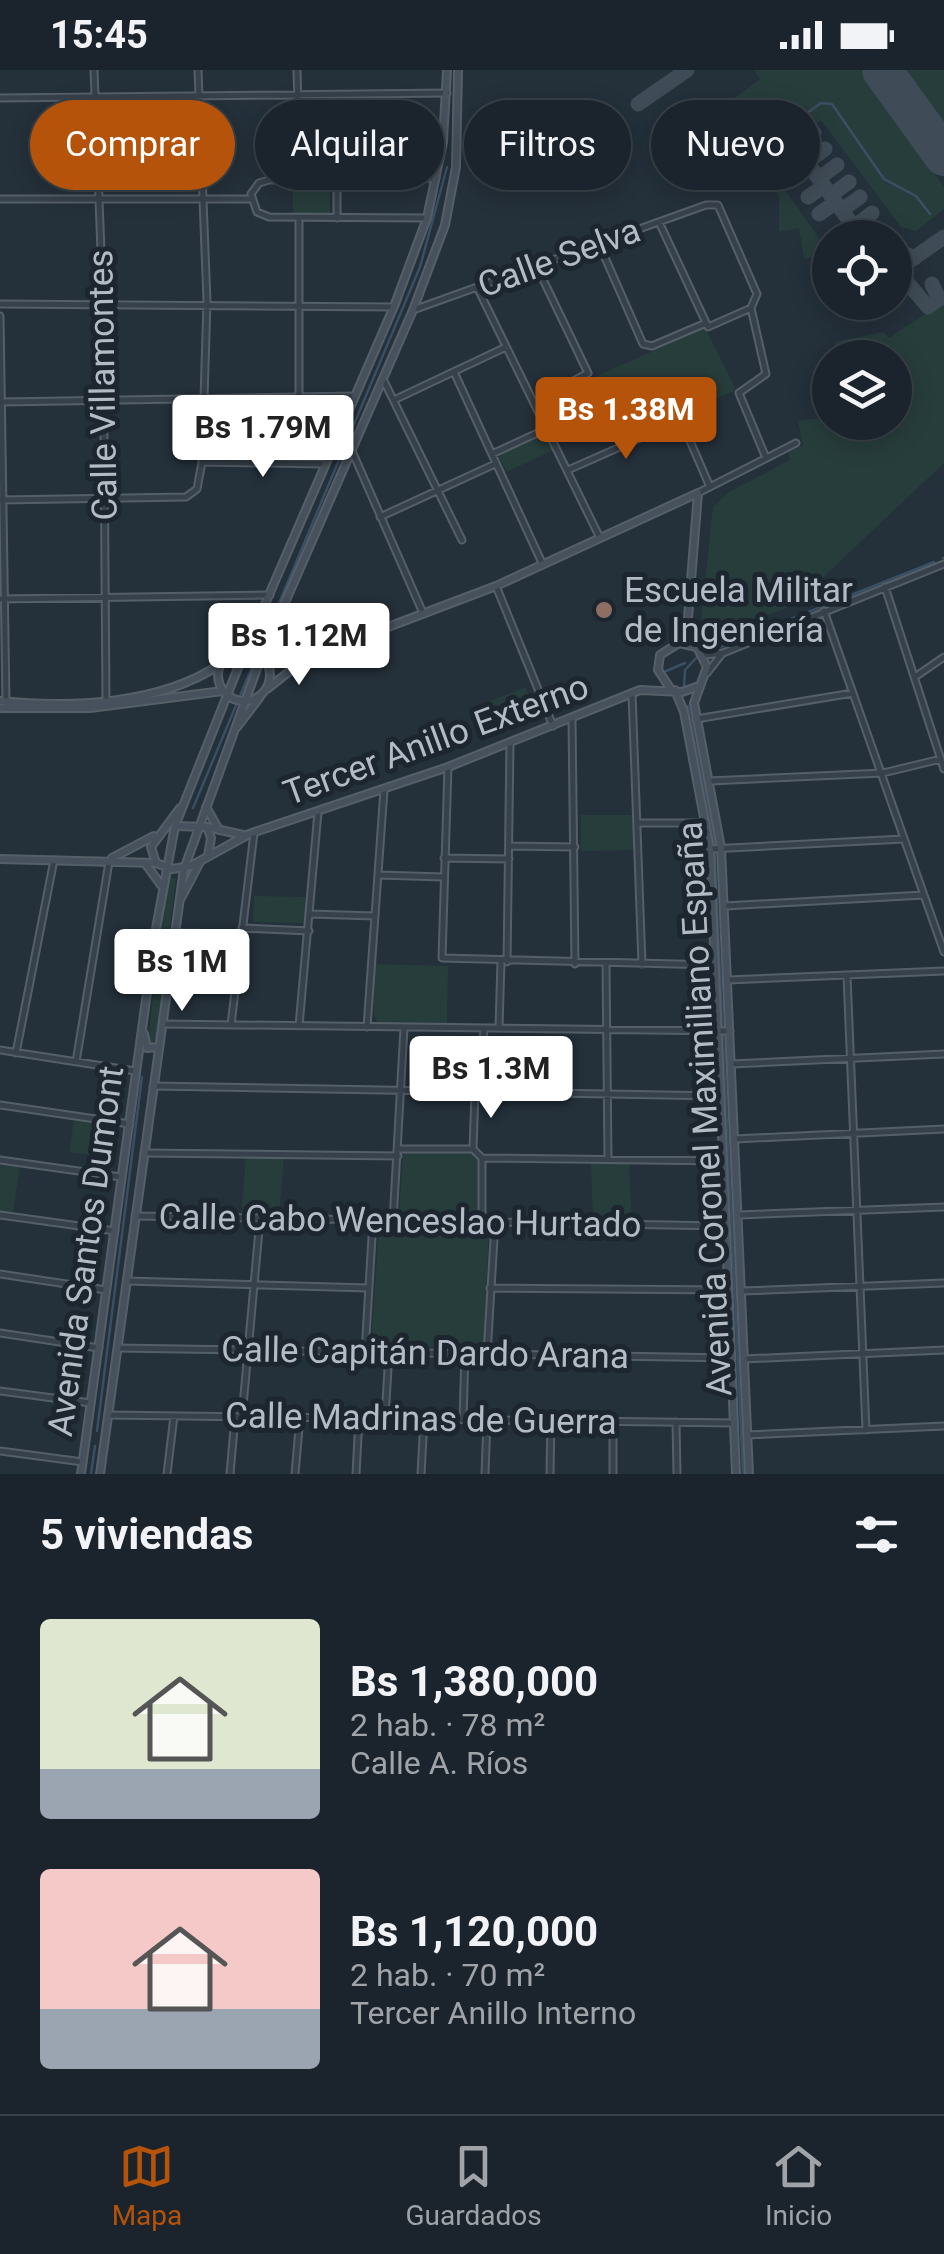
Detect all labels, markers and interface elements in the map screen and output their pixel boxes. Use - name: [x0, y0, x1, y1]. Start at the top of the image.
- text: 15:45: [50, 13, 148, 57]
- chip: Comprar: [30, 100, 235, 190]
- chip: Alquilar: [255, 100, 444, 190]
- chip: Filtros: [464, 100, 631, 190]
- chip: Nuevo: [651, 100, 820, 190]
- street label: Calle Selva: [472, 210, 646, 306]
- map controls: [812, 220, 912, 440]
- button: locate: [812, 220, 912, 320]
- street label: Calle Villamontes: [80, 249, 126, 521]
- button: layers: [812, 340, 912, 440]
- pin: Bs 1.38M: [523, 377, 729, 462]
- text: Bs 1.38M: [557, 390, 695, 428]
- pin: Bs 1.79M: [160, 395, 366, 480]
- text: Bs 1.79M: [194, 408, 332, 446]
- place label: Escuela Militar de Ingeniería: [624, 570, 853, 651]
- marker: Escuela Militar de Ingeniería: [593, 599, 615, 621]
- pin: Bs 1.12M: [196, 603, 402, 688]
- text: Bs 1.12M: [230, 616, 368, 654]
- street label: Tercer Anillo Externo: [278, 666, 594, 814]
- street label: Avenida Coronel Maximiliano España: [669, 821, 741, 1397]
- pin: Bs 1M: [112, 929, 252, 1014]
- text: Bs 1M: [136, 942, 228, 980]
- pin: Bs 1.3M: [399, 1036, 583, 1121]
- text: Bs 1.3M: [432, 1049, 550, 1087]
- street label: Avenida Santos Dumont: [40, 1063, 132, 1439]
- street label: Calle Cabo Wenceslao Hurtado: [158, 1196, 642, 1246]
- street label: Calle Capitán Dardo Arana: [221, 1329, 629, 1377]
- street label: Calle Madrinas de Guerra: [225, 1395, 617, 1443]
- icon: filters: [849, 1507, 904, 1562]
- text: 5 viviendas: [40, 1510, 253, 1559]
- text: Bs 1,380,000: [350, 1657, 598, 1706]
- icon: home: [120, 1659, 240, 1779]
- text: 2 hab. · 78 m²: [350, 1706, 545, 1744]
- text: Calle A. Ríos: [350, 1744, 528, 1782]
- text: Bs 1,120,000: [350, 1907, 598, 1956]
- icon: home: [120, 1909, 240, 2029]
- text: 2 hab. · 70 m²: [350, 1956, 545, 1994]
- text: Tercer Anillo Interno: [350, 1994, 636, 2032]
- tab: Mapa: [112, 2139, 182, 2232]
- tab: Guardados: [406, 2139, 542, 2232]
- tab: Inicio: [765, 2139, 832, 2232]

